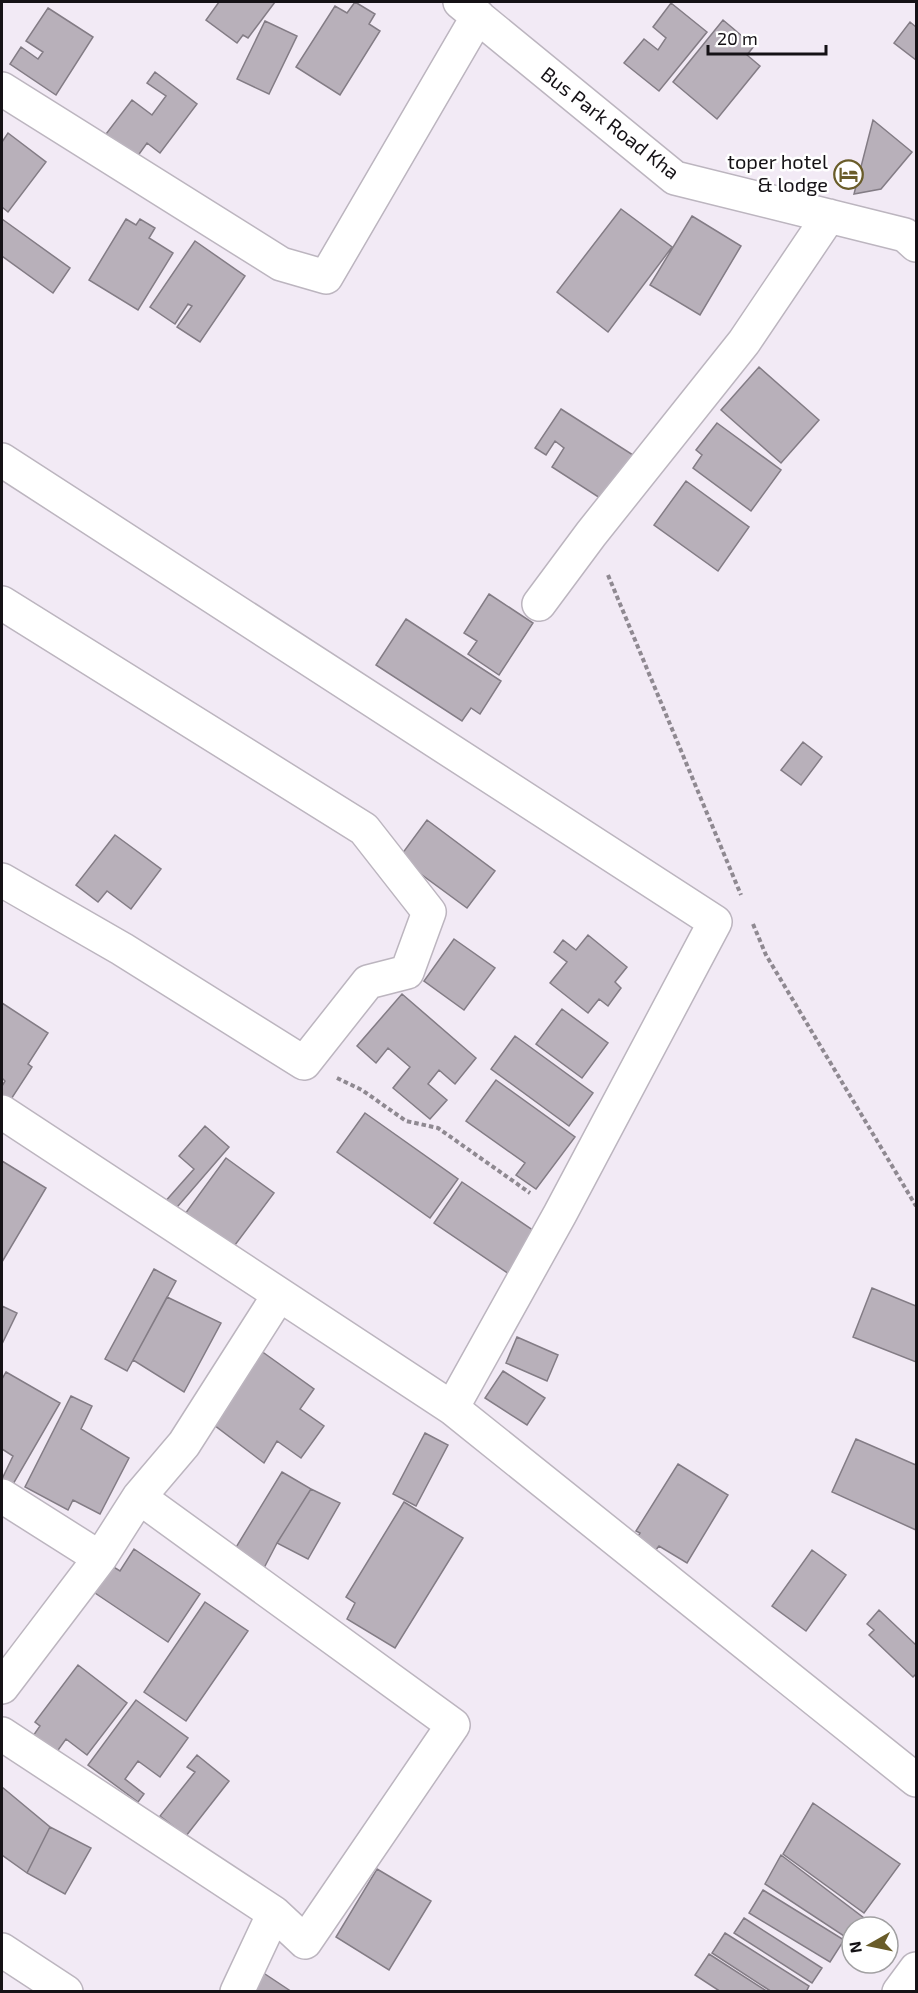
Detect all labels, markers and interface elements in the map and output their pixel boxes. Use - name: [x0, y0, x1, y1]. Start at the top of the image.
- scale bar: [708, 18, 826, 56]
- text: 20 m: [717, 27, 758, 49]
- street label: Bus Park Road Kha: [537, 61, 684, 184]
- place label: toper hotel & lodge: [727, 149, 828, 196]
- hotel icon: toper hotel & lodge: [833, 158, 865, 190]
- north arrow: [840, 1915, 900, 1975]
- text: N: [844, 1940, 865, 1955]

